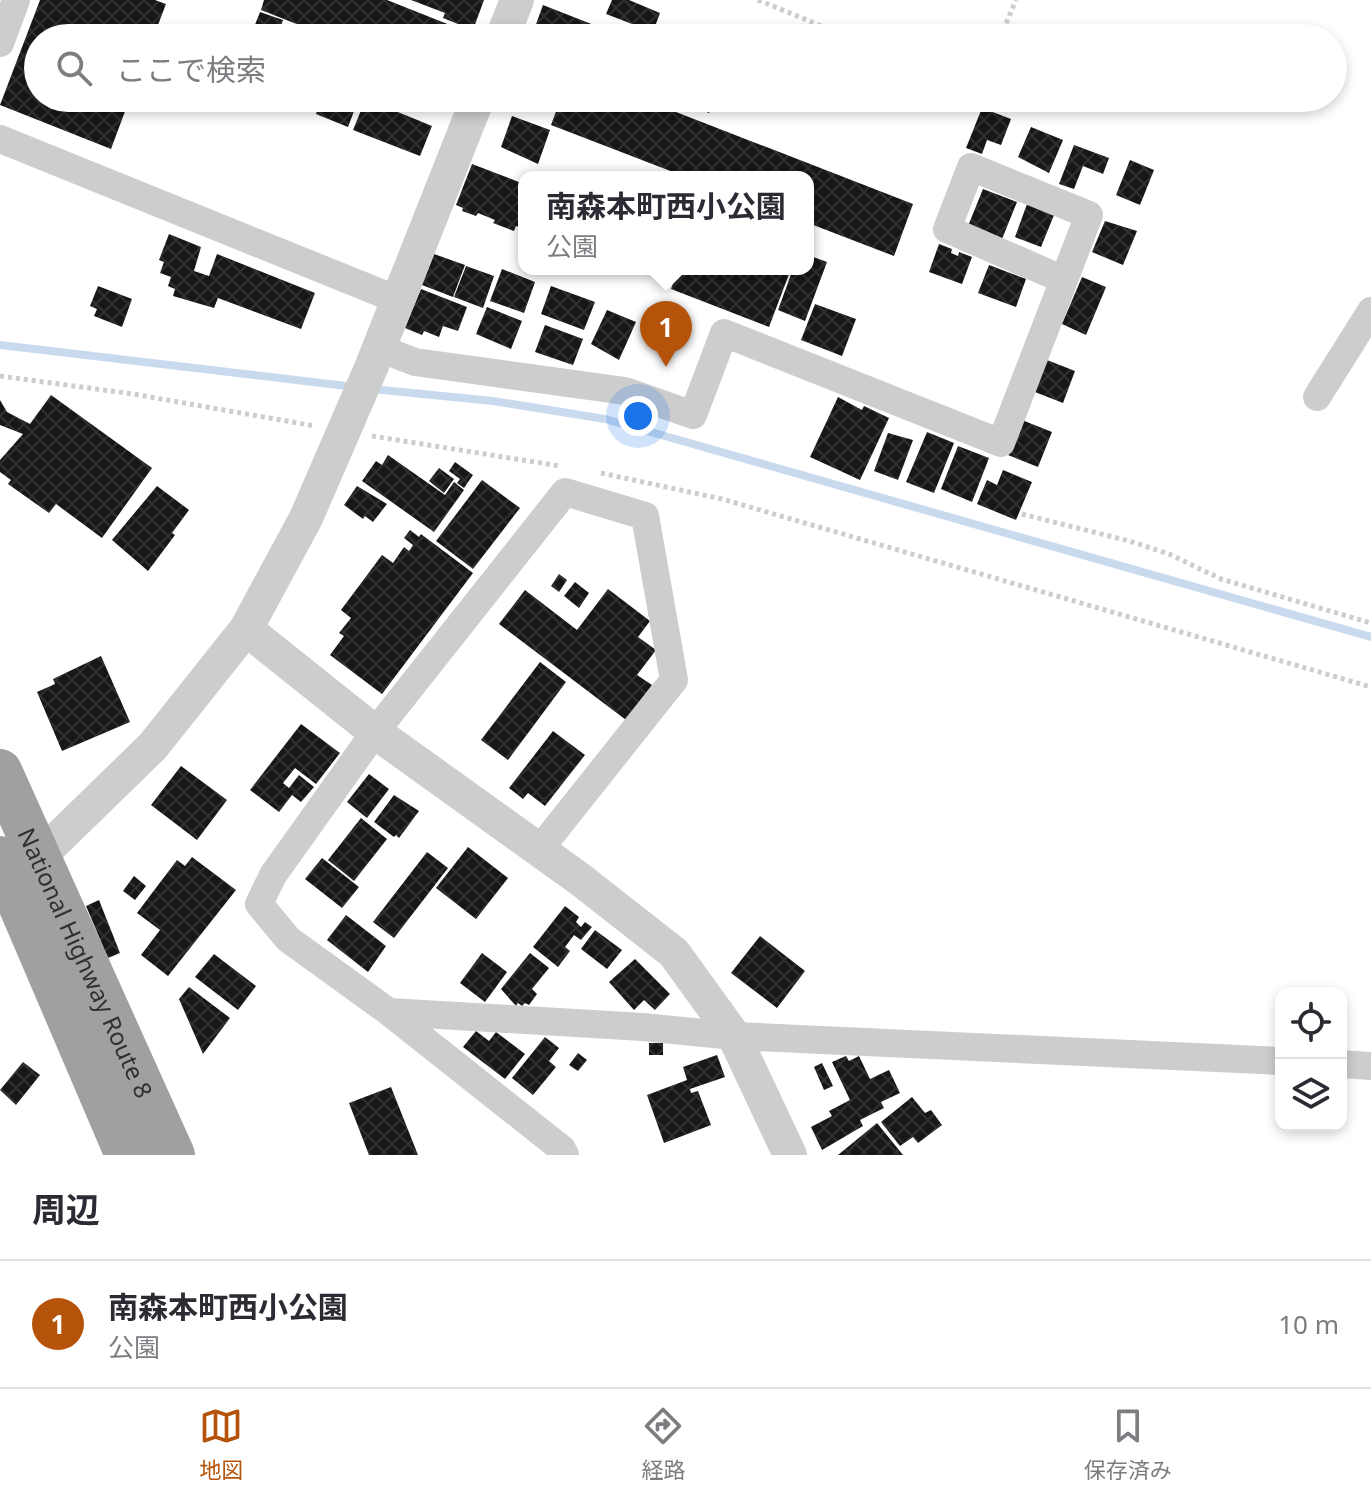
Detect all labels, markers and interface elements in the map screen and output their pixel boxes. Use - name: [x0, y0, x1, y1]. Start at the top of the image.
- search box: [24, 24, 1347, 112]
- icon: search: [52, 46, 96, 90]
- text: ここで検索: [116, 49, 266, 90]
- popup: [518, 171, 814, 275]
- text: 南森本町西小公園: [546, 185, 786, 226]
- text: 公園: [546, 228, 598, 264]
- pin: 1: [640, 301, 692, 367]
- your location: [618, 396, 658, 436]
- street label: National Highway Route 8: [11, 822, 161, 1103]
- map controls: [1275, 987, 1347, 1131]
- button: locate: [1275, 987, 1347, 1059]
- button: layers: [1275, 1059, 1347, 1131]
- text: 周辺: [32, 1186, 100, 1232]
- text: 南森本町西小公園: [108, 1286, 348, 1327]
- text: 1: [51, 1306, 65, 1342]
- text: 10 m: [1278, 1306, 1339, 1342]
- text: 公園: [108, 1329, 160, 1365]
- tab: 地図: [199, 1404, 243, 1484]
- tab: 経路: [641, 1404, 686, 1484]
- tab: 保存済み: [1084, 1404, 1172, 1484]

